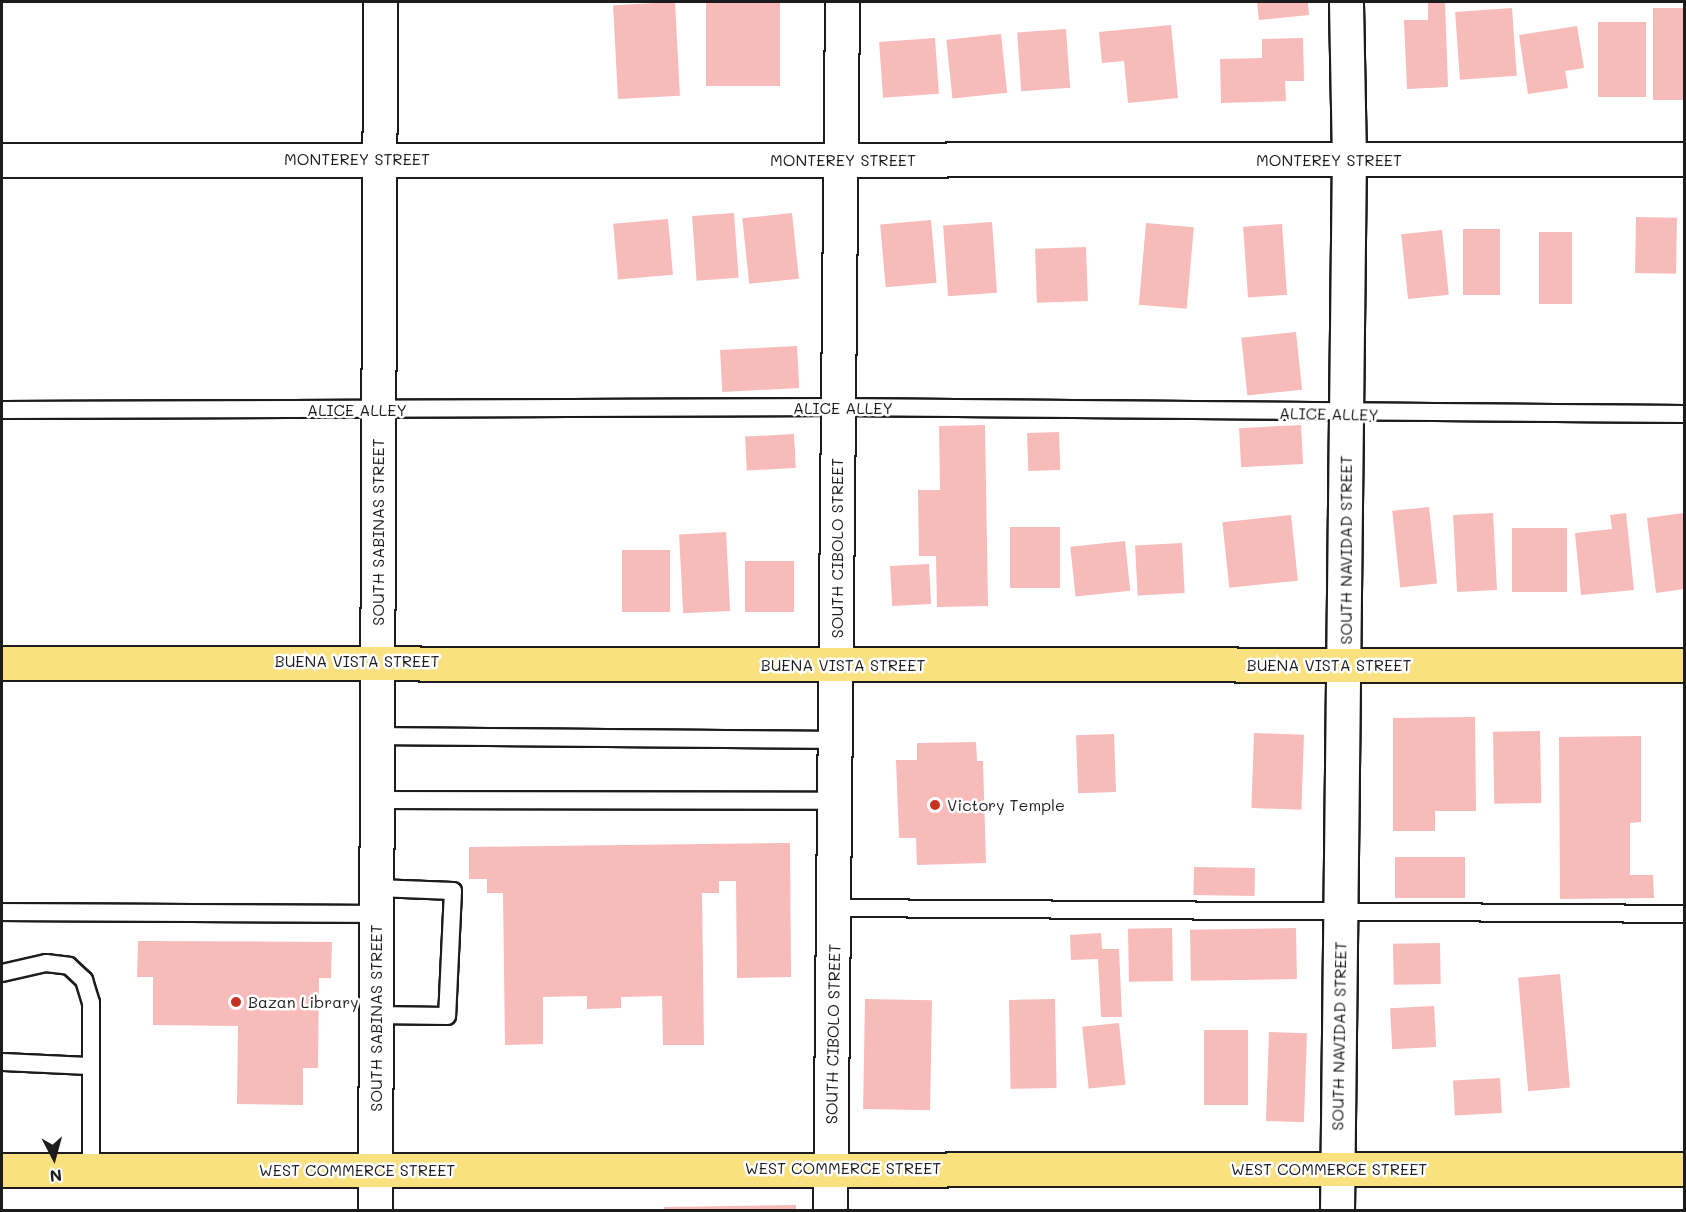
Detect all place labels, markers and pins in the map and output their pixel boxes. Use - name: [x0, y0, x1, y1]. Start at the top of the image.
- place label: Victory Temple: [947, 795, 1065, 815]
- marker: Victory Temple: [928, 798, 942, 812]
- place label: Bazan Library: [248, 992, 359, 1012]
- marker: Bazan Library: [229, 995, 243, 1009]

